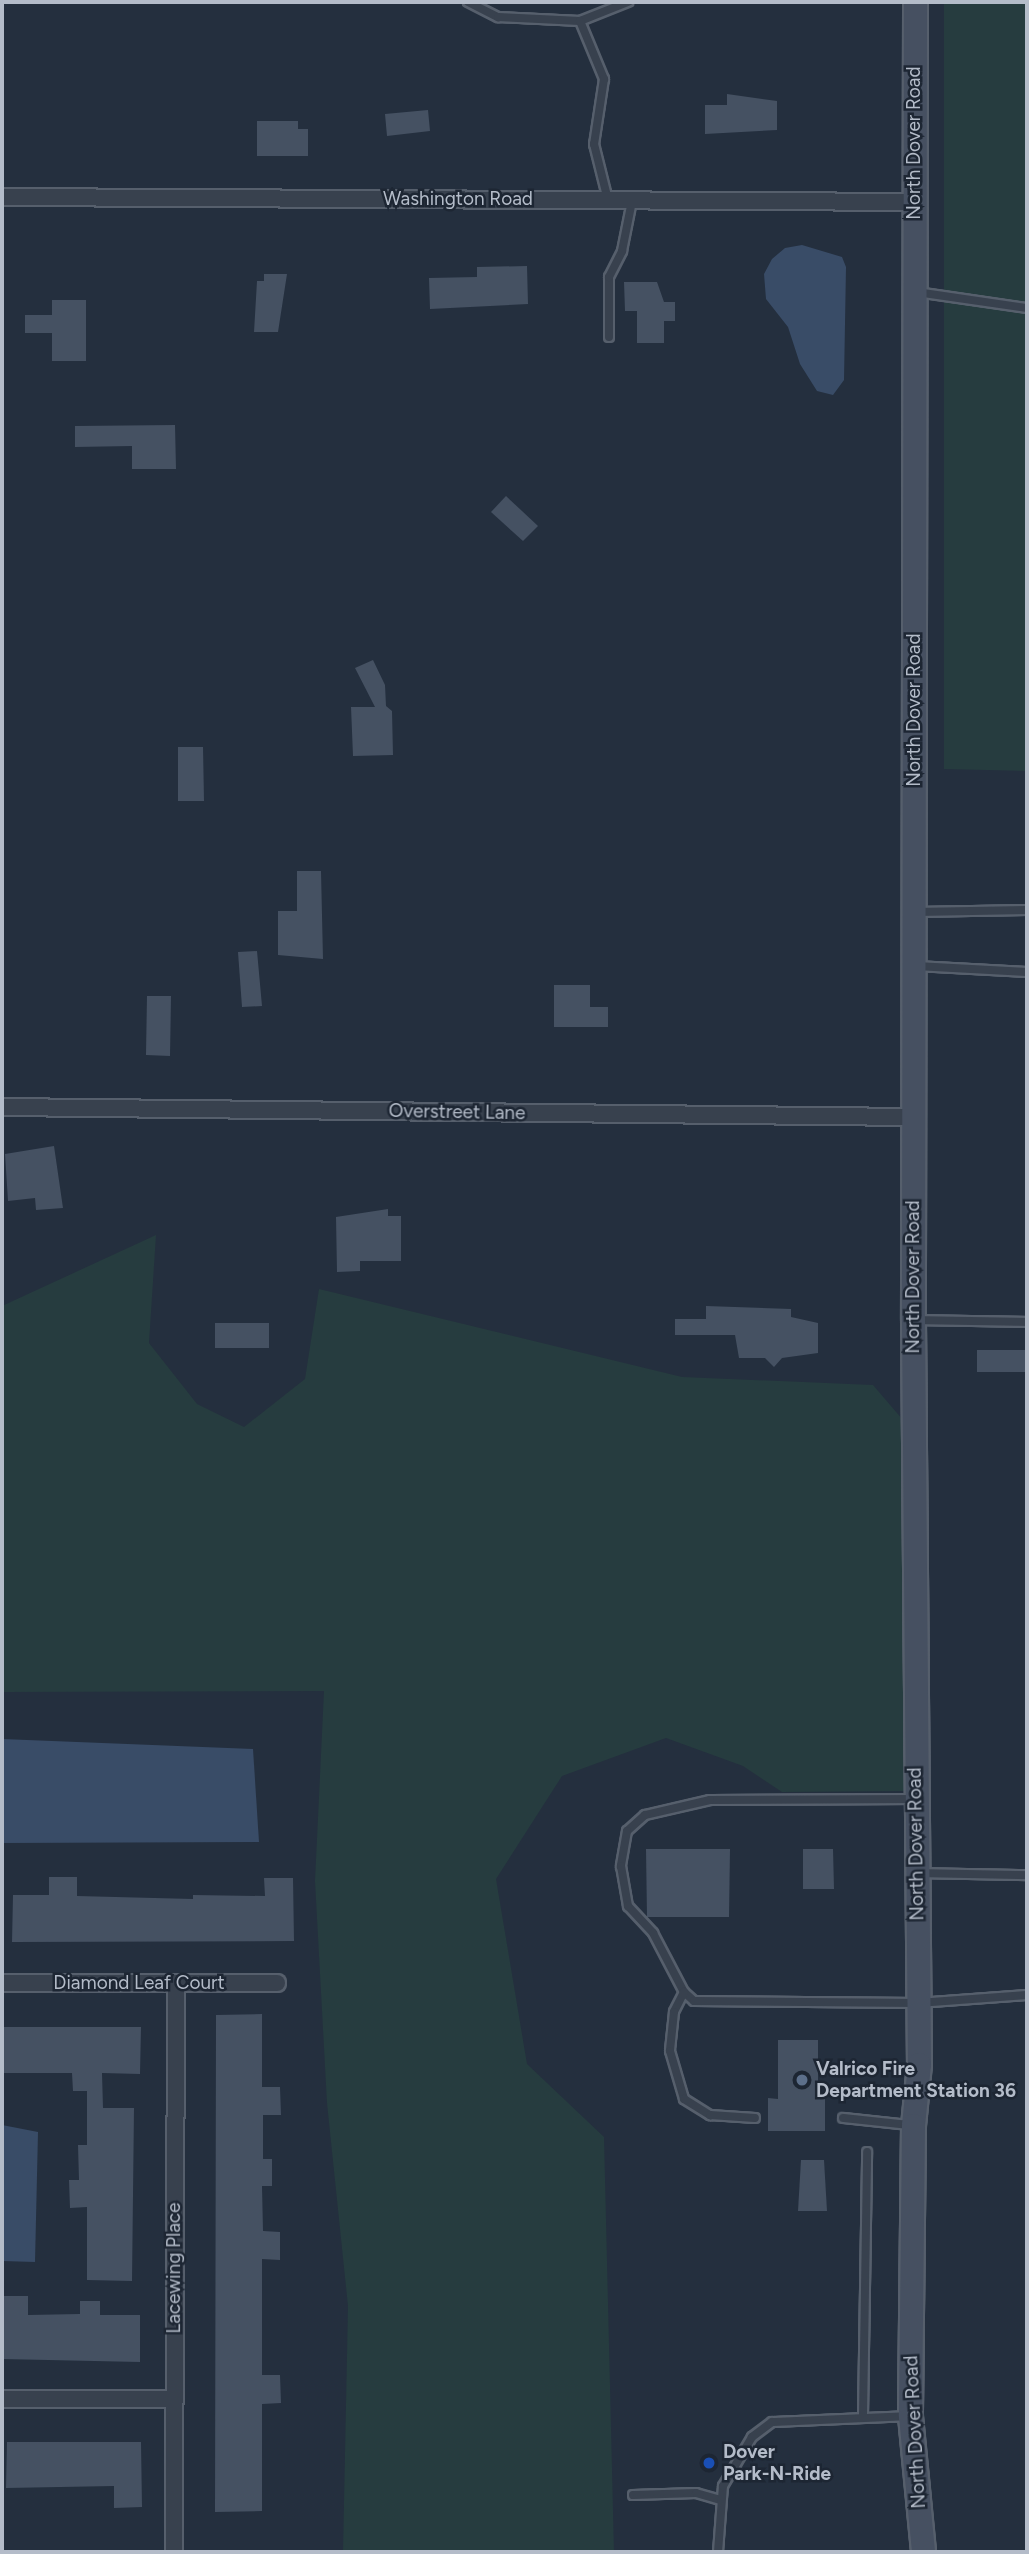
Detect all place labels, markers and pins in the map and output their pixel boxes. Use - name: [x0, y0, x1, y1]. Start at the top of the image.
- place label: Valrico Fire Department Station 36: [816, 2058, 1016, 2102]
- marker: Valrico Fire Department Station 36: [794, 2072, 810, 2088]
- place label: Dover Park-N-Ride: [723, 2441, 831, 2485]
- marker: Dover Park-N-Ride: [701, 2455, 717, 2471]

